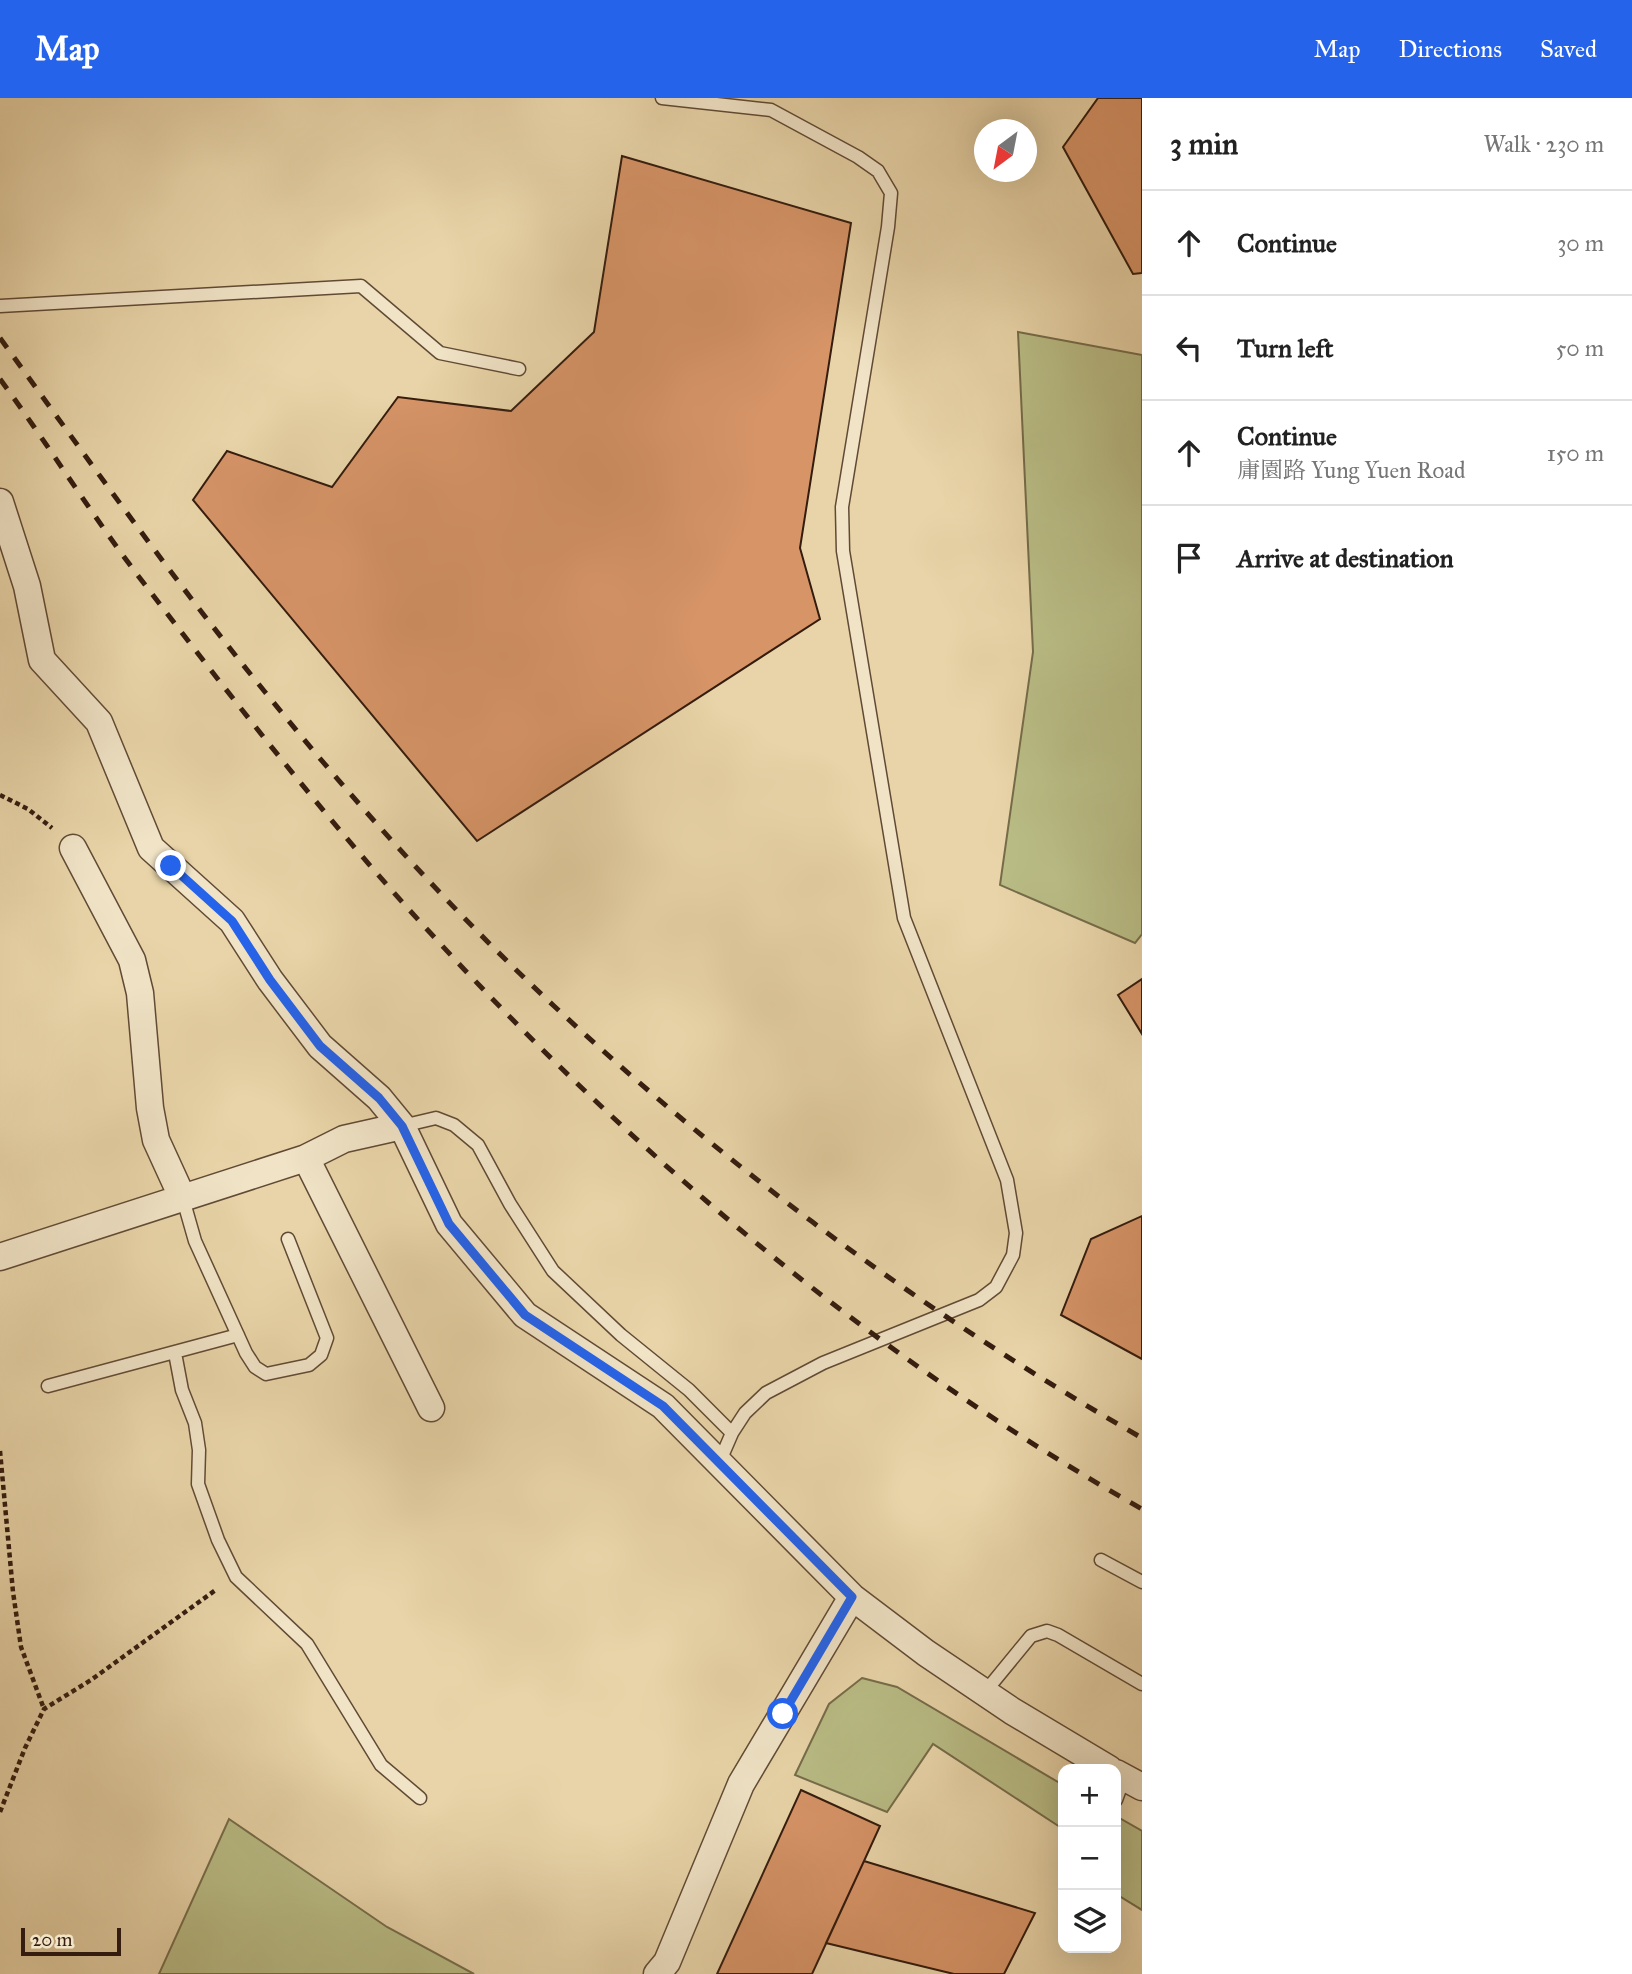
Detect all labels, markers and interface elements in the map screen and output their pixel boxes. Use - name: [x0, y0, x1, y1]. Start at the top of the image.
- text: Map: [35, 29, 99, 69]
- text: Map: [1314, 34, 1361, 64]
- text: Directions: [1399, 34, 1502, 64]
- text: Saved: [1540, 34, 1597, 64]
- north arrow: [974, 119, 1037, 182]
- text: 3 min: [1170, 126, 1238, 162]
- text: Walk · 230 m: [1484, 130, 1604, 158]
- icon: ahead: [1170, 224, 1208, 262]
- text: Continue: [1237, 227, 1337, 259]
- text: 30 m: [1557, 229, 1604, 257]
- icon: left: [1170, 329, 1208, 367]
- text: Turn left: [1237, 332, 1333, 364]
- text: 50 m: [1556, 334, 1604, 362]
- text: Continue: [1237, 420, 1337, 452]
- icon: ahead: [1170, 434, 1208, 472]
- text: 150 m: [1547, 439, 1604, 467]
- text: 庸園路 Yung Yuen Road: [1237, 456, 1465, 484]
- icon: arrive: [1170, 539, 1208, 577]
- text: Arrive at destination: [1237, 542, 1454, 574]
- route end: [155, 850, 186, 881]
- route start: [767, 1698, 798, 1729]
- map controls: [1058, 1764, 1121, 1953]
- button: +: [1058, 1764, 1121, 1827]
- button: −: [1058, 1827, 1121, 1890]
- button: layers: [1058, 1890, 1121, 1953]
- scale bar: [21, 1925, 121, 1957]
- text: 20 m: [32, 1928, 73, 1951]

